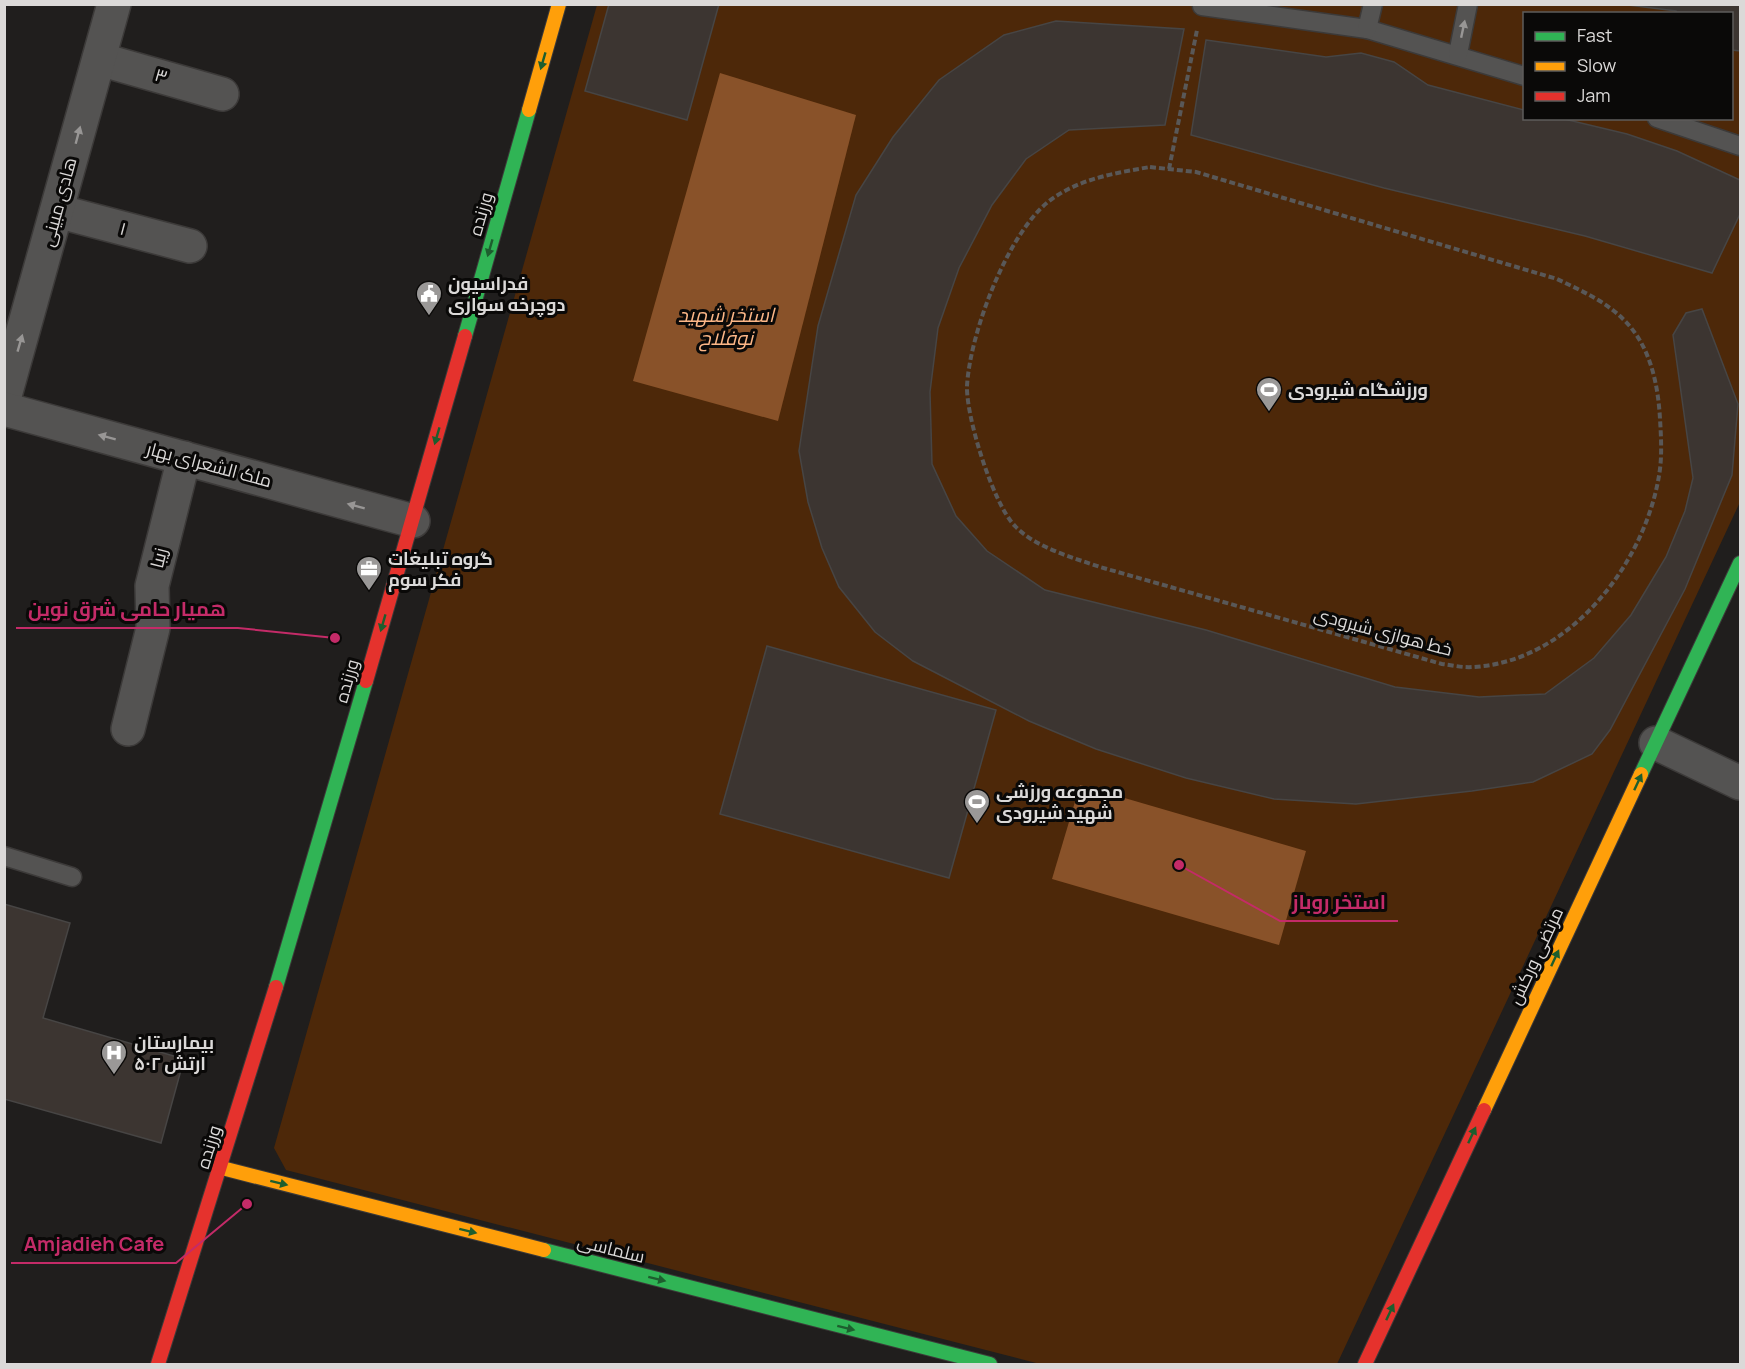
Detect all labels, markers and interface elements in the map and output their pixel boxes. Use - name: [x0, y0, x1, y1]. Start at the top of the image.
- legend: [1523, 12, 1733, 120]
- one-way arrow: [1458, 20, 1468, 38]
- text: Fast: [1577, 23, 1612, 47]
- one-way arrow: [538, 52, 548, 70]
- text: Slow: [1577, 53, 1617, 77]
- street label: ۳: [152, 62, 170, 88]
- text: Jam: [1577, 83, 1611, 107]
- one-way arrow: [74, 126, 83, 144]
- street label: هادی مبینی: [35, 154, 81, 249]
- street label: ورزنده: [462, 189, 498, 238]
- street label: ۱: [117, 216, 129, 240]
- one-way arrow: [485, 239, 494, 257]
- place label: فدراسیون دوچرخه سواری: [448, 271, 566, 317]
- public building icon: فدراسیون دوچرخه سواری: [414, 279, 444, 317]
- water label: استخر شهید نوفلاح: [678, 301, 777, 352]
- one-way arrow: [16, 334, 25, 352]
- sports icon: ورزشگاه شیرودی: [1254, 375, 1284, 413]
- place label: ورزشگاه شیرودی: [1288, 377, 1428, 401]
- one-way arrow: [432, 427, 441, 445]
- one-way arrow: [98, 432, 117, 442]
- street label: ملک الشعرای بهار: [143, 436, 275, 492]
- one-way arrow: [347, 500, 365, 510]
- street label: زیبا: [144, 545, 172, 570]
- place label: گروه تبلیغات فکر سوم: [388, 546, 493, 592]
- office icon: گروه تبلیغات فکر سوم: [354, 554, 384, 592]
- callout: همیار حامی شرق نوین: [16, 590, 238, 628]
- text: همیار حامی شرق نوین: [28, 595, 226, 622]
- street label: خط هوازی شیرودی: [1311, 601, 1455, 661]
- one-way arrow: [378, 614, 387, 632]
- street label: ورزنده: [328, 656, 364, 705]
- one-way arrow: [1633, 773, 1642, 790]
- place label: مجموعه ورزشی شهید شیرودی: [996, 779, 1123, 824]
- sports icon: مجموعه ورزشی شهید شیرودی: [962, 787, 992, 825]
- callout: استخر روباز: [1280, 883, 1398, 921]
- text: استخر روباز: [1291, 888, 1386, 915]
- street label: مرتضی ورکش: [1502, 903, 1568, 1008]
- one-way arrow: [1550, 949, 1560, 967]
- place label: بیمارستان ۵۰۲ ارتش: [134, 1030, 214, 1075]
- hospital icon: بیمارستان ۵۰۲ ارتش: [99, 1038, 129, 1076]
- street label: ورزنده: [190, 1122, 226, 1171]
- one-way arrow: [1468, 1126, 1477, 1143]
- one-way arrow: [270, 1178, 288, 1188]
- callout: Amjadieh Cafe: [11, 1225, 176, 1263]
- one-way arrow: [459, 1227, 477, 1236]
- street label: سلماسی: [575, 1228, 647, 1268]
- text: Amjadieh Cafe: [24, 1230, 164, 1257]
- one-way arrow: [647, 1275, 666, 1285]
- one-way arrow: [1385, 1303, 1394, 1320]
- one-way arrow: [836, 1323, 855, 1333]

